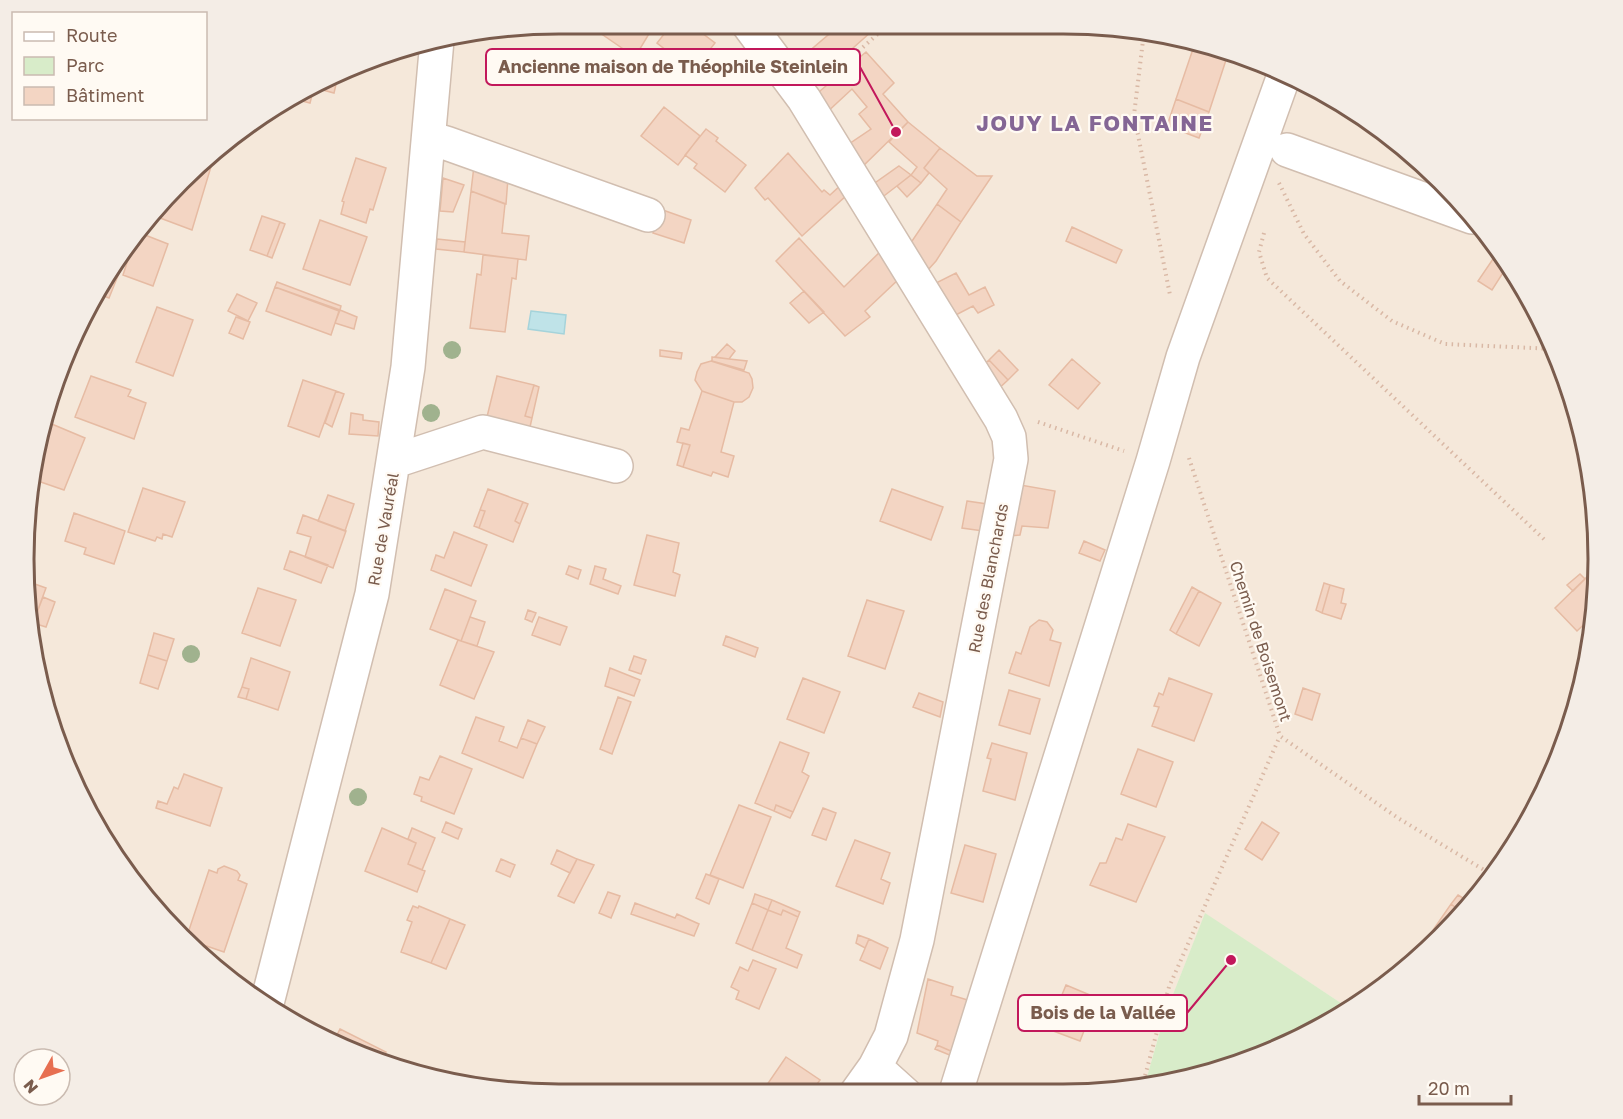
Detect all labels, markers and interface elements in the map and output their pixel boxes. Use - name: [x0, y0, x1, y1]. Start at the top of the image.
- legend: [12, 12, 207, 120]
- text: Route: [66, 24, 117, 46]
- callout: Ancienne maison de Théophile Steinlein: [486, 49, 860, 85]
- text: Parc: [66, 54, 105, 76]
- text: Ancienne maison de Théophile Steinlein: [498, 55, 848, 77]
- text: Bâtiment: [66, 84, 145, 106]
- district label: JOUY LA FONTAINE: [976, 109, 1214, 136]
- street label: Rue de Vauréal: [363, 471, 403, 587]
- street label: Rue des Blanchards: [964, 502, 1012, 654]
- street label: Chemin de Boisemont: [1226, 558, 1296, 724]
- callout: Bois de la Vallée: [1018, 995, 1187, 1031]
- text: Bois de la Vallée: [1030, 1001, 1176, 1023]
- north arrow: [12, 1047, 72, 1107]
- scale bar: [1419, 1068, 1510, 1106]
- text: N: [19, 1076, 42, 1098]
- text: 20 m: [1428, 1077, 1470, 1099]

